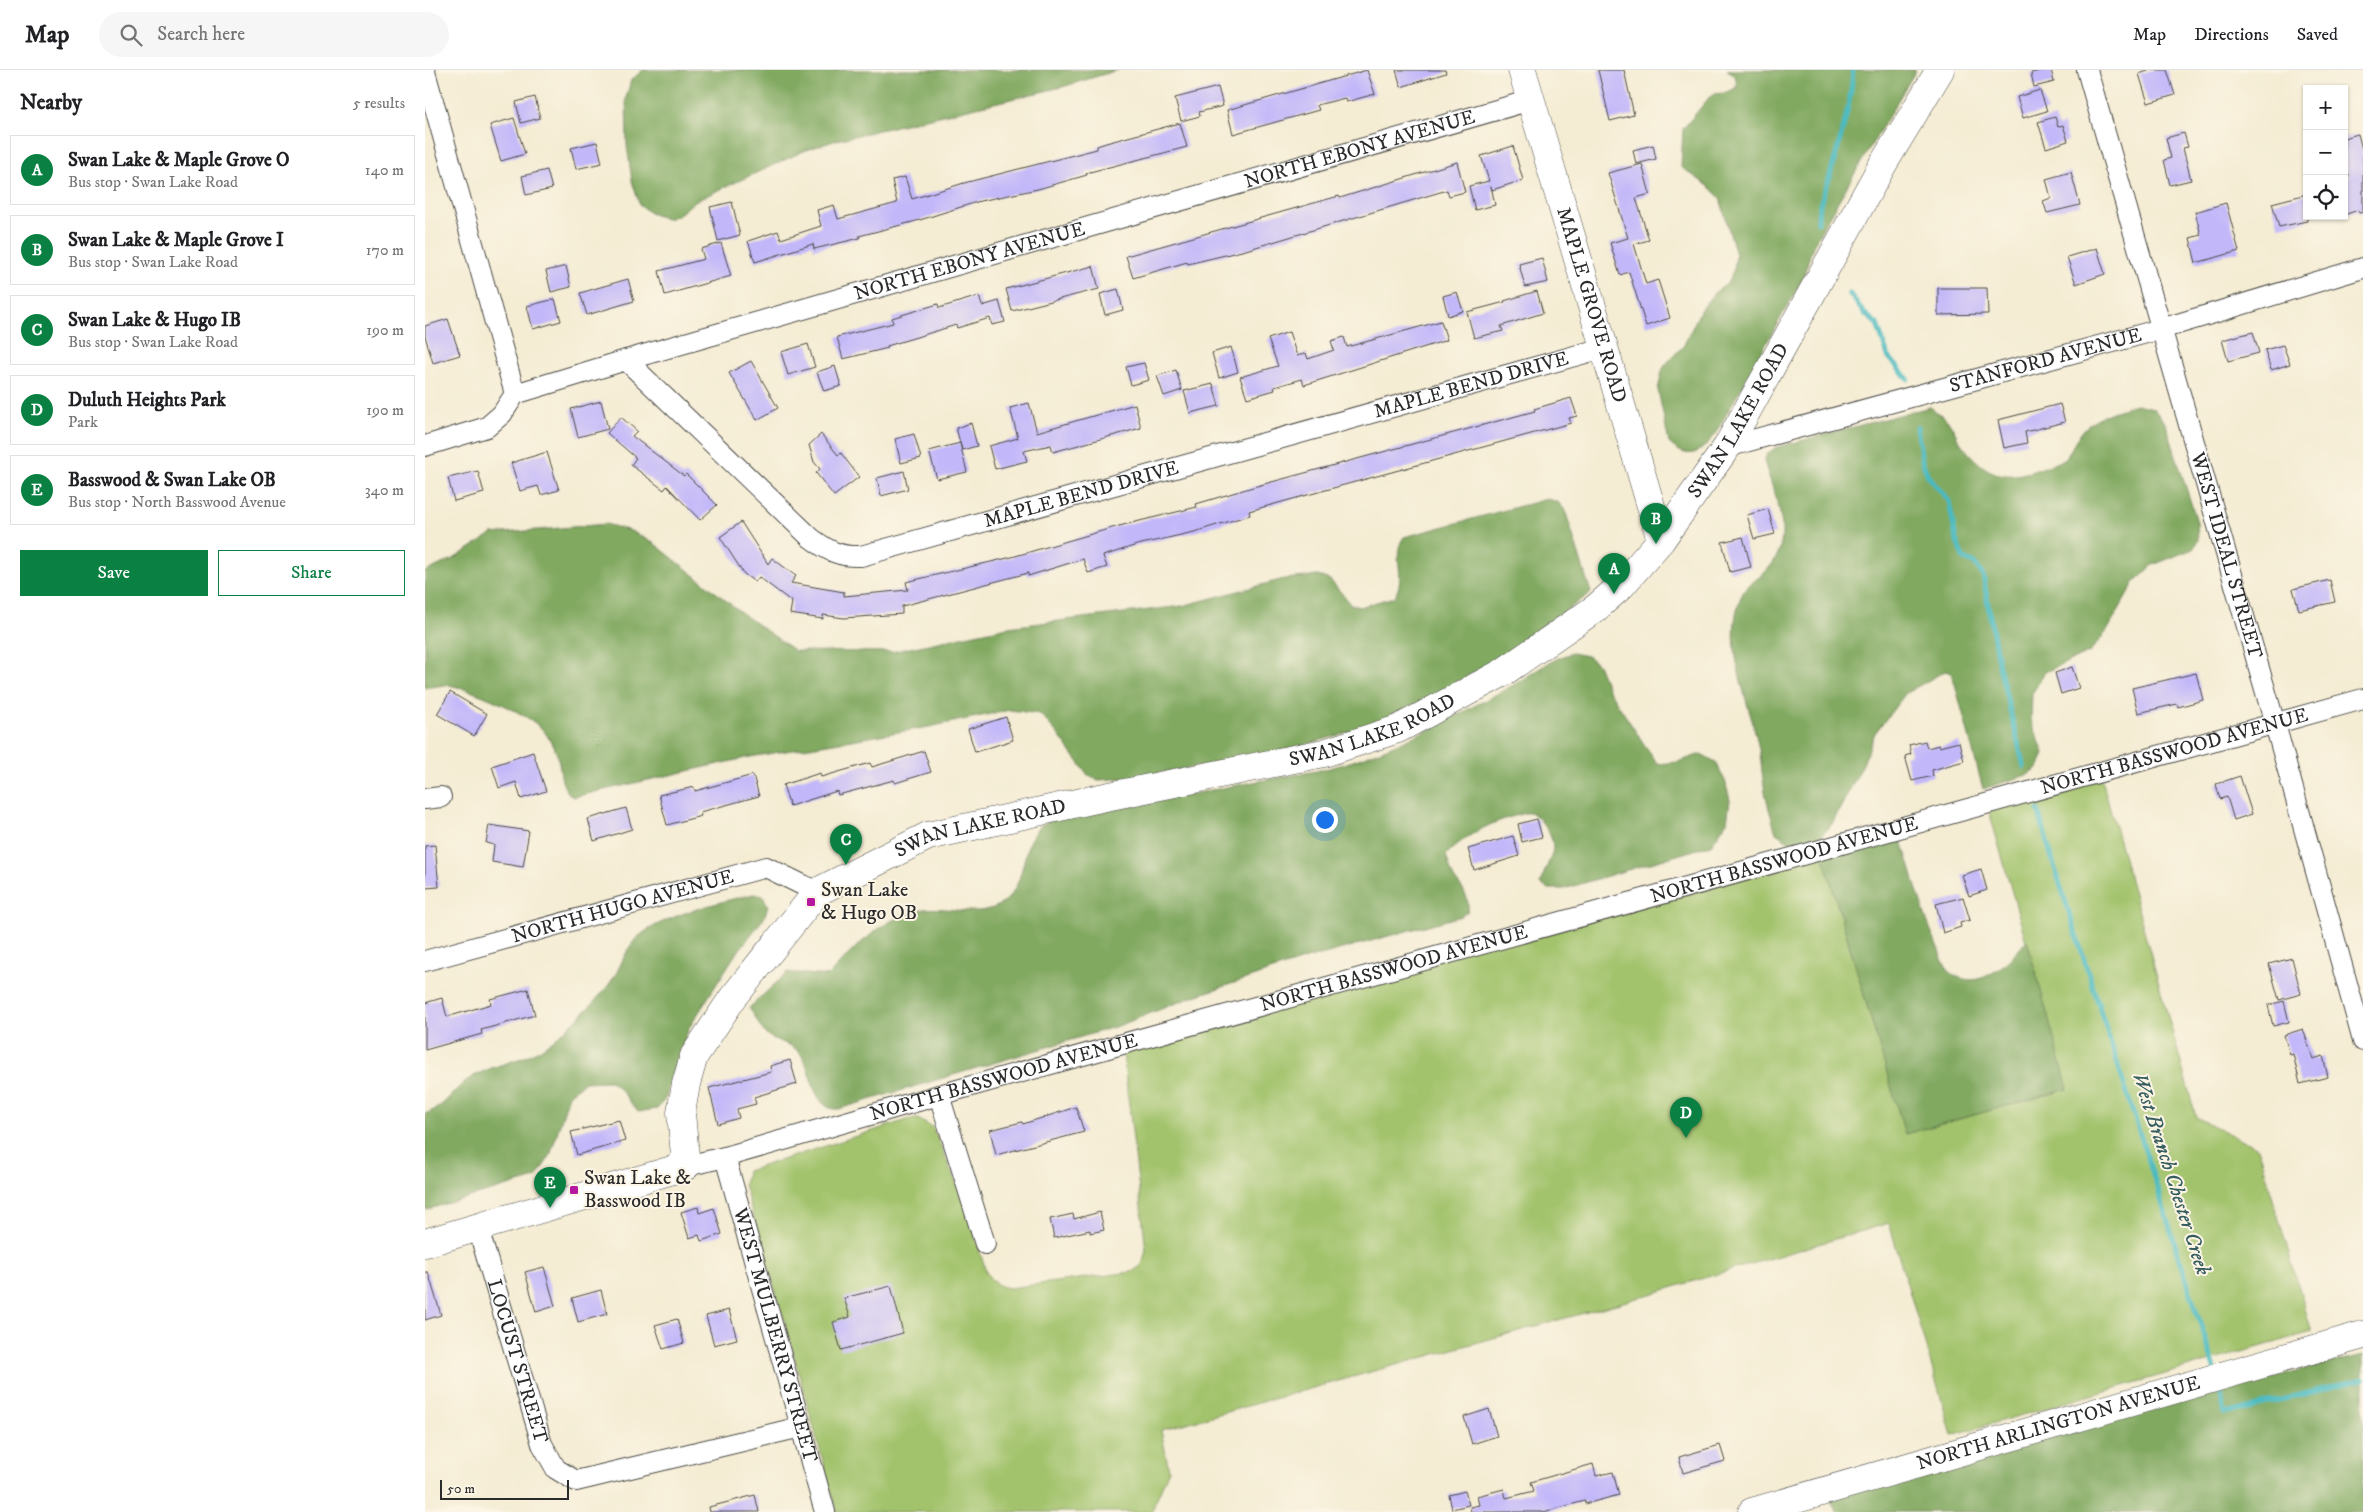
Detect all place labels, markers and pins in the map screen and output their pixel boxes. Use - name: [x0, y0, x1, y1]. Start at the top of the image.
- pin: B: [1640, 503, 1672, 544]
- pin: A: [1598, 553, 1630, 594]
- pin: C: [830, 824, 862, 865]
- place label: Swan Lake & Hugo OB: [821, 878, 917, 926]
- marker: Swan Lake & Hugo OB: [805, 896, 817, 908]
- pin: D: [1670, 1097, 1702, 1138]
- place label: Swan Lake & Basswood IB: [584, 1166, 691, 1214]
- pin: E: [534, 1167, 566, 1208]
- marker: Swan Lake & Basswood IB: [568, 1184, 580, 1196]

